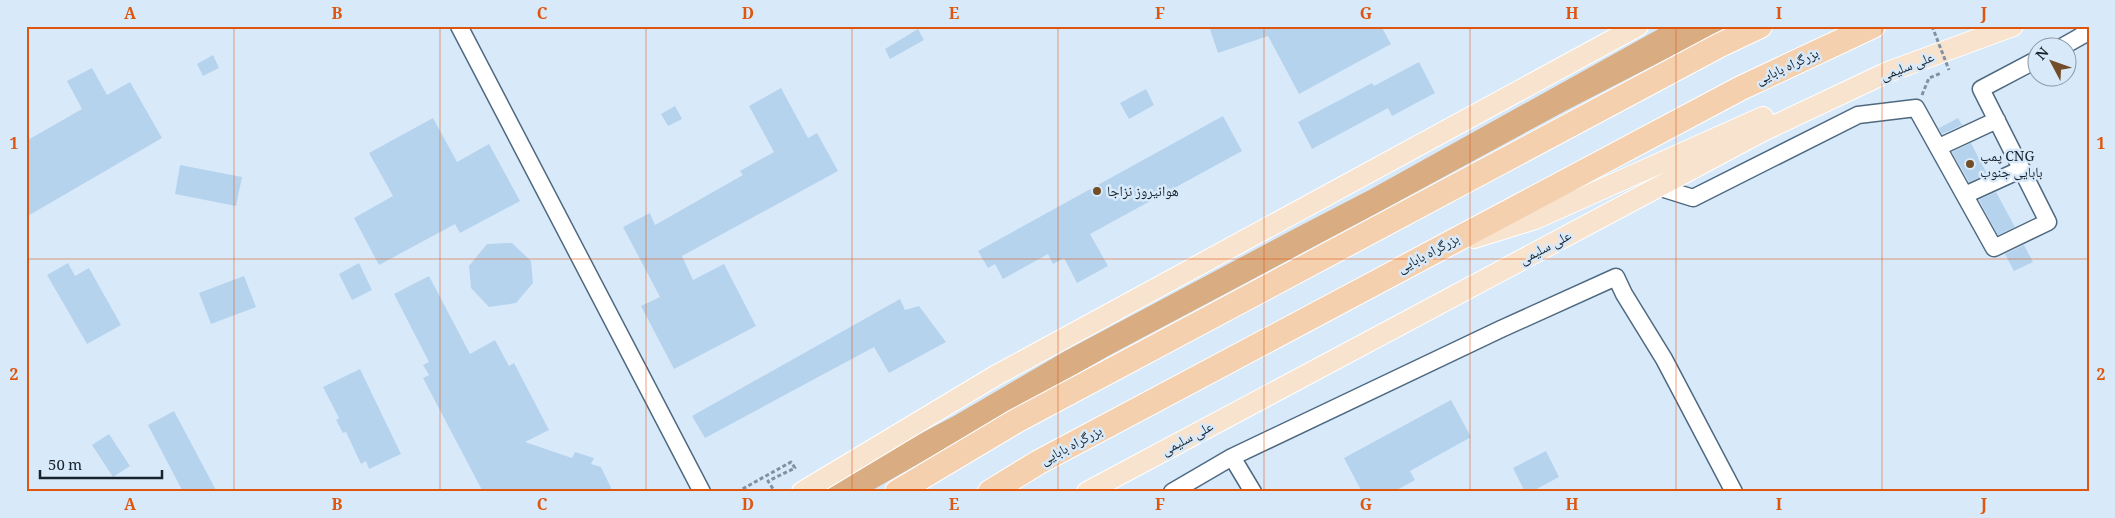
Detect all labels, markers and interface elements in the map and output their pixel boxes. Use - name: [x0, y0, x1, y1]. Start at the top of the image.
- text: A: [124, 2, 137, 29]
- text: B: [331, 2, 343, 29]
- text: C: [537, 2, 548, 29]
- text: D: [742, 2, 754, 29]
- text: E: [949, 2, 959, 29]
- text: F: [1155, 2, 1165, 29]
- text: G: [1360, 2, 1372, 29]
- text: H: [1565, 2, 1579, 29]
- text: I: [1776, 2, 1782, 29]
- text: J: [1980, 2, 1988, 29]
- north arrow: [2028, 38, 2078, 88]
- street label: بزرگراه بابایی: [1752, 43, 1824, 93]
- text: N: [2031, 43, 2056, 67]
- street label: علی سلیمی: [1877, 47, 1938, 89]
- text: 1: [10, 132, 19, 159]
- text: 1: [2097, 132, 2106, 159]
- place label: پمپ CNG بابایی جنوب: [1980, 146, 2043, 186]
- marker: پمپ CNG بابایی جنوب: [1964, 158, 1976, 170]
- place label: هوانیروز نزاجا: [1107, 181, 1179, 205]
- marker: هوانیروز نزاجا: [1091, 185, 1103, 197]
- street label: علی سلیمی: [1515, 225, 1576, 273]
- street label: بزرگراه بابایی: [1393, 228, 1465, 281]
- text: 2: [10, 363, 19, 390]
- text: 2: [2097, 363, 2106, 390]
- street label: علی سلیمی: [1157, 416, 1218, 464]
- street label: بزرگراه بابایی: [1036, 420, 1108, 473]
- scale bar: [40, 448, 162, 480]
- text: 50 m: [48, 454, 82, 480]
- text: A: [124, 493, 137, 518]
- text: B: [331, 493, 343, 518]
- text: C: [537, 493, 548, 518]
- text: D: [742, 493, 754, 518]
- text: E: [949, 493, 959, 518]
- text: F: [1155, 493, 1165, 518]
- text: G: [1360, 493, 1372, 518]
- text: H: [1565, 493, 1579, 518]
- text: I: [1776, 493, 1782, 518]
- text: J: [1980, 493, 1988, 518]

